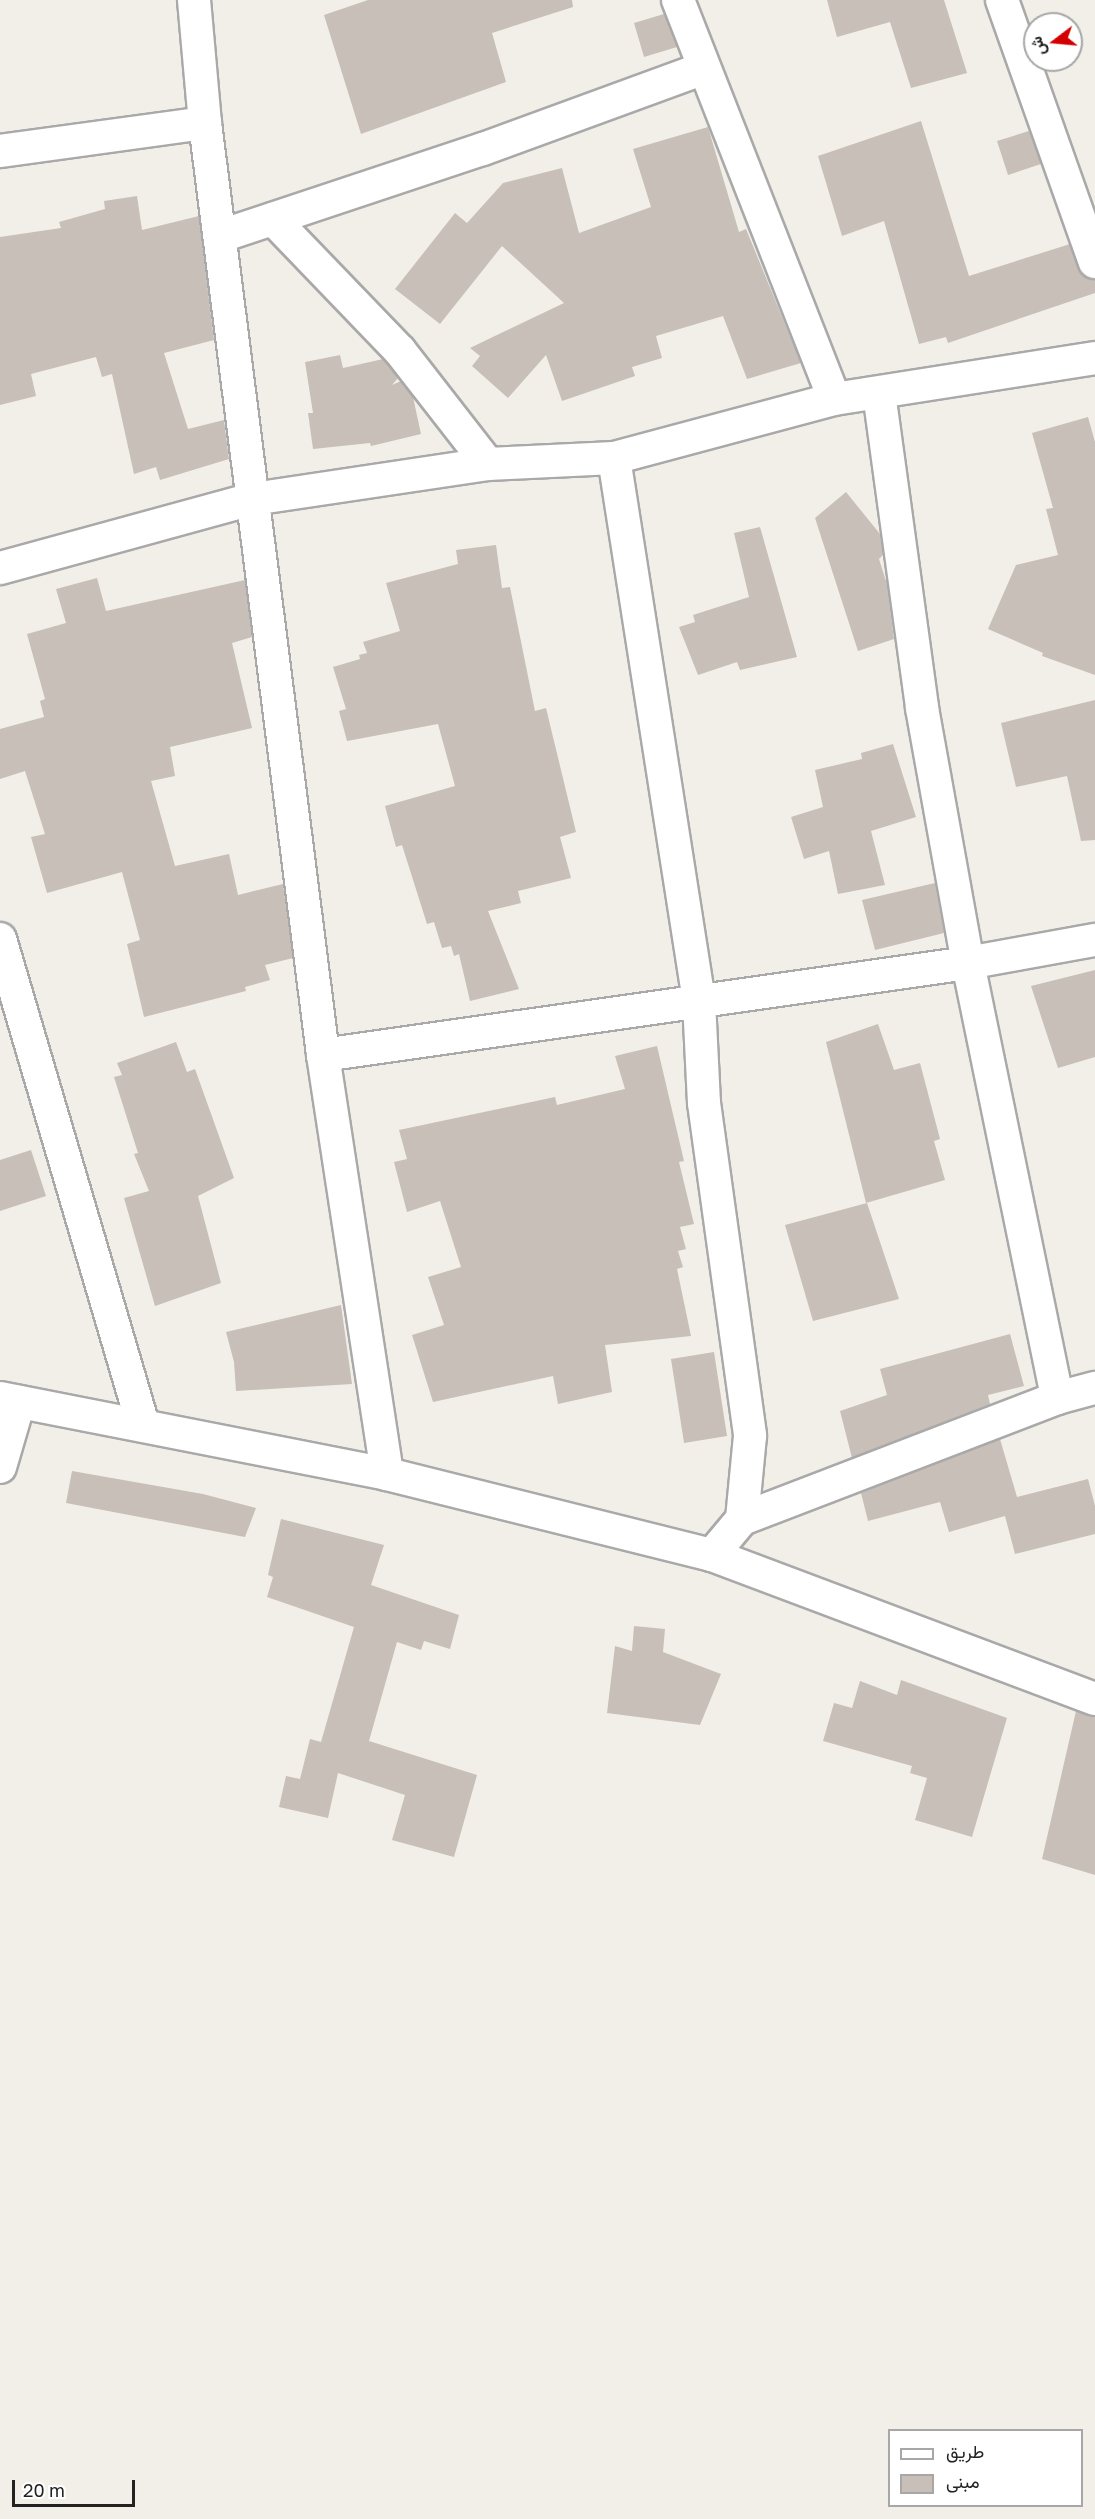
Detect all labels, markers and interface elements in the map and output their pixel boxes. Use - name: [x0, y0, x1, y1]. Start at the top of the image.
- north arrow: [1023, 12, 1083, 72]
- text: ش: [1025, 34, 1050, 58]
- legend: [888, 2429, 1083, 2507]
- text: طريق: [946, 2440, 984, 2462]
- scale bar: [15, 2468, 138, 2506]
- text: مبنى: [946, 2470, 980, 2492]
- text: 20 m: [23, 2479, 65, 2501]

